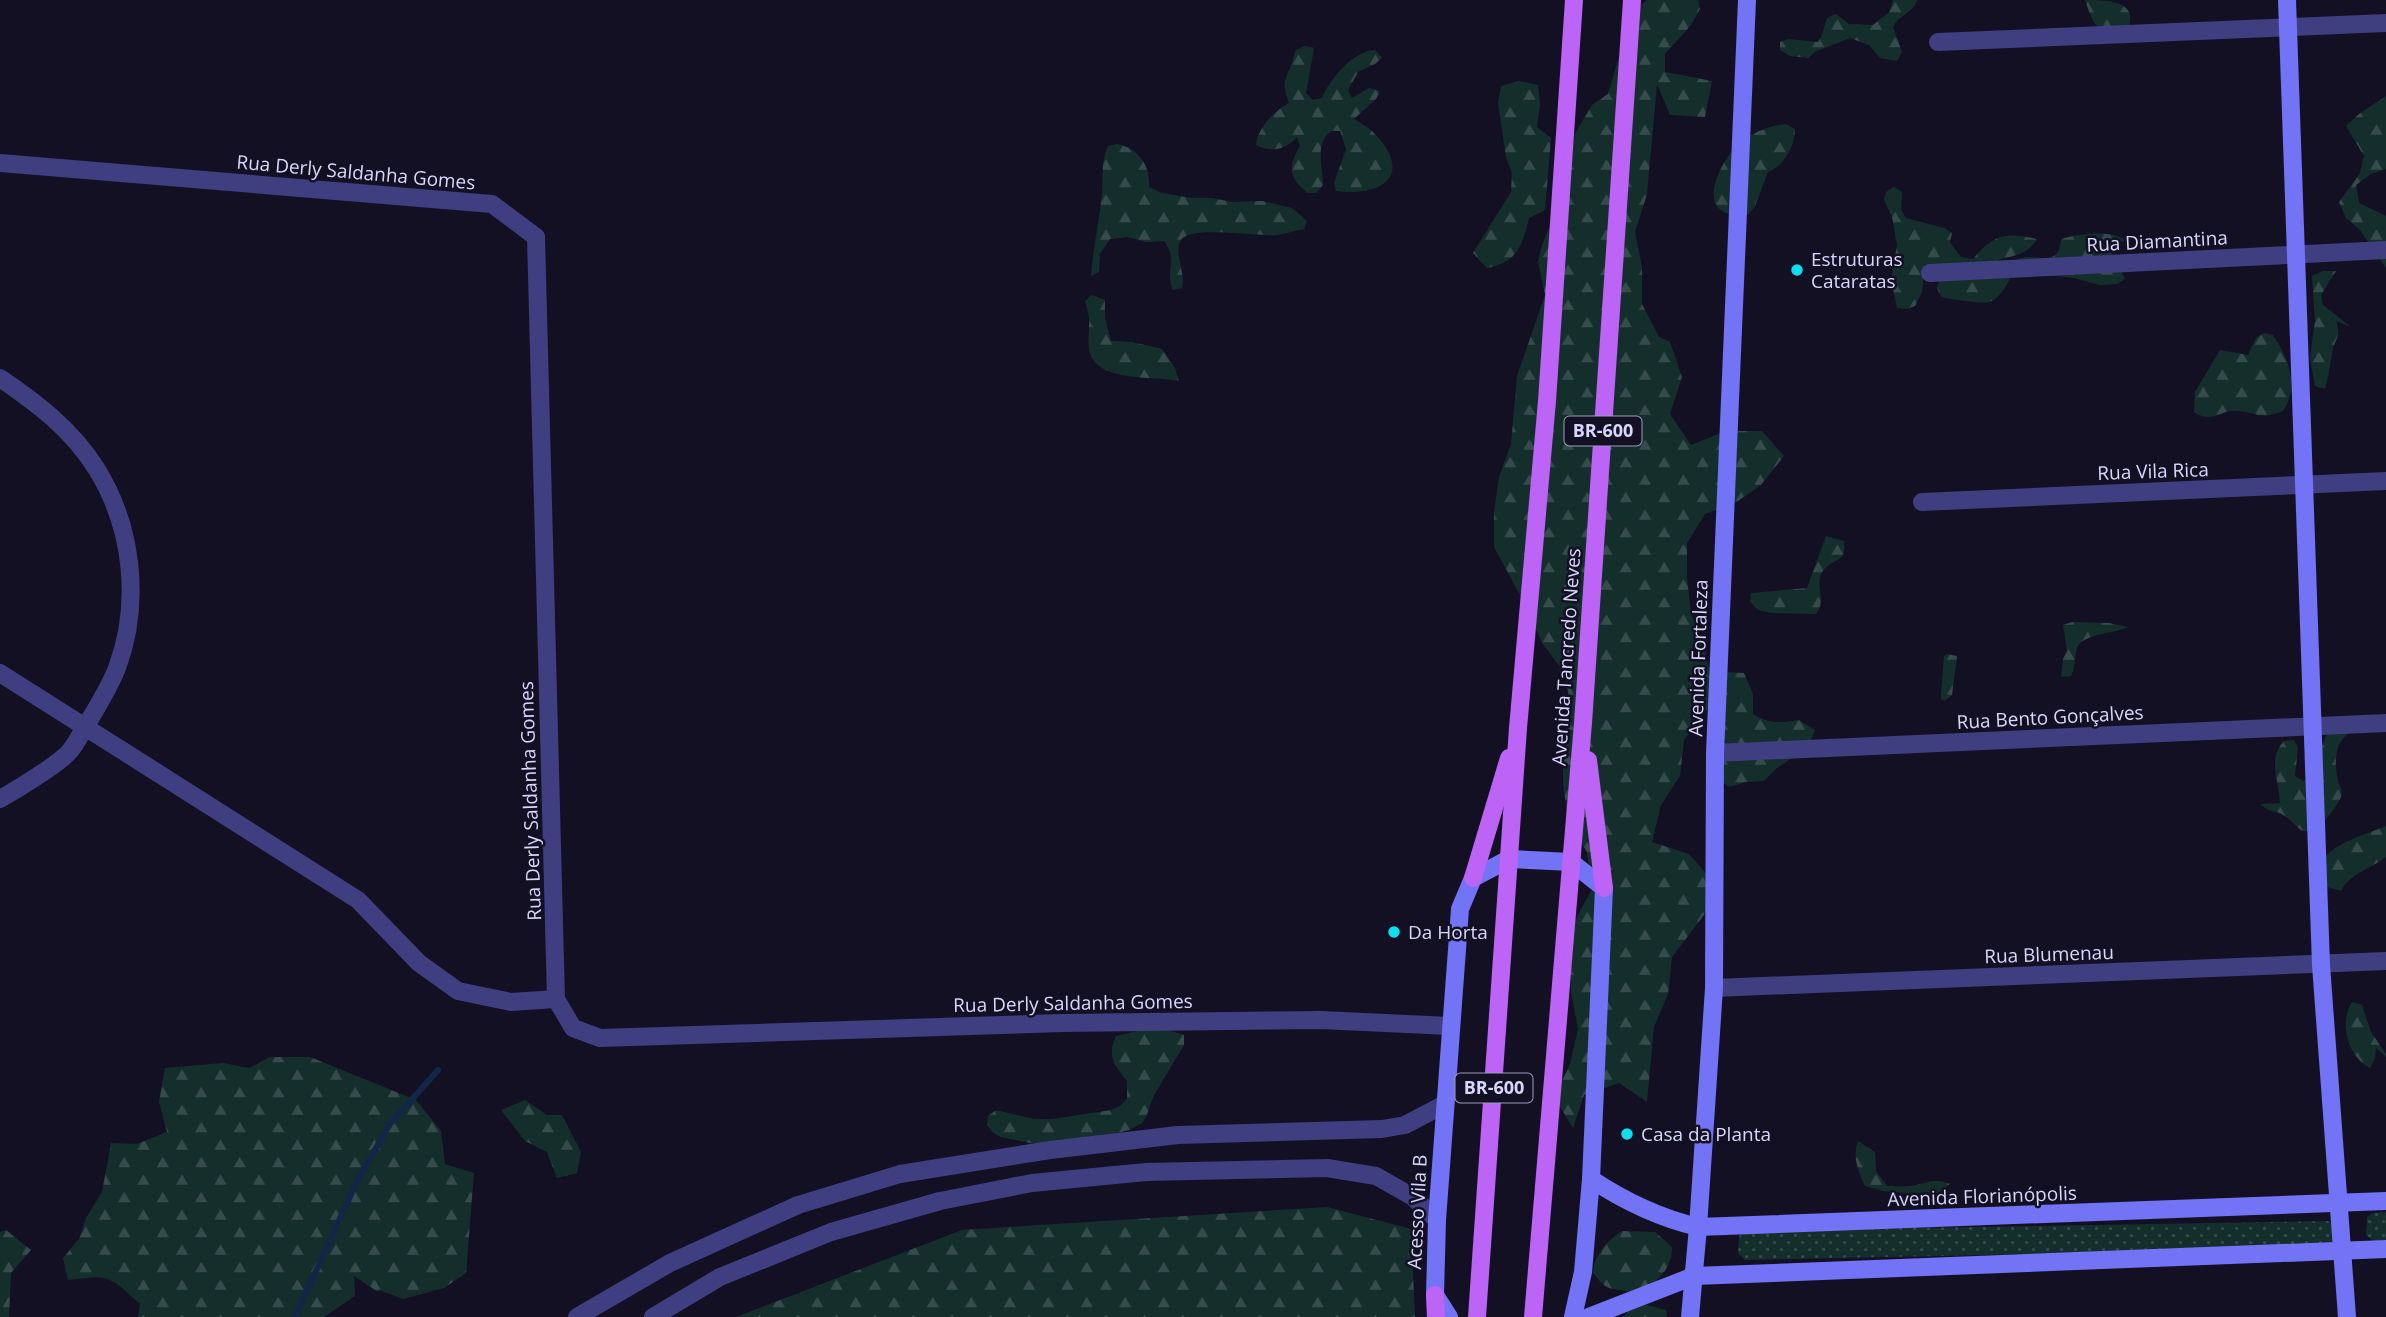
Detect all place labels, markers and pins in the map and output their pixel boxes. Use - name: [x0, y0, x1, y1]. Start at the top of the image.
- place label: Estruturas Cataratas: [1811, 246, 1903, 294]
- marker: Estruturas Cataratas: [1789, 262, 1805, 278]
- place label: Da Horta: [1408, 919, 1488, 945]
- marker: Da Horta: [1386, 924, 1402, 940]
- place label: Casa da Planta: [1641, 1121, 1771, 1147]
- marker: Casa da Planta: [1619, 1126, 1635, 1142]

